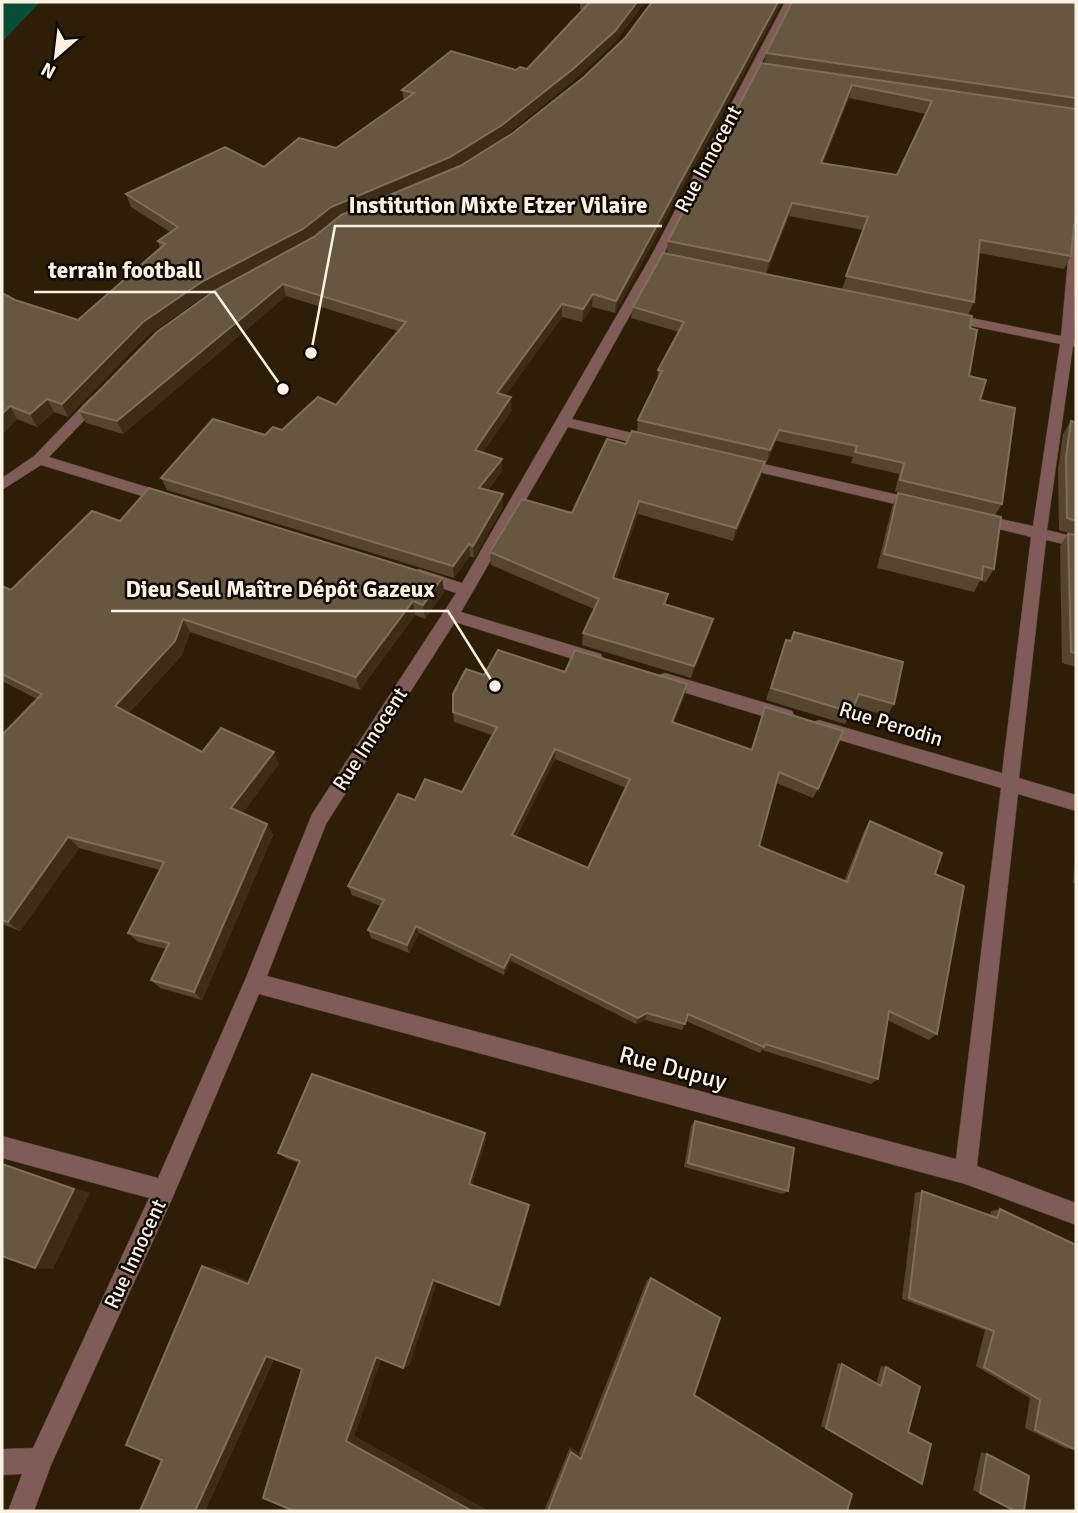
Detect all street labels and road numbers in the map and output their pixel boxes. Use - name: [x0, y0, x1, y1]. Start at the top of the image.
- street label: Rue Innocent: [669, 101, 747, 217]
- street label: Rue Innocent: [327, 683, 413, 795]
- street label: Rue Perodin: [836, 696, 946, 752]
- street label: Rue Dupuy: [616, 1039, 730, 1097]
- street label: Rue Innocent: [98, 1195, 172, 1313]

